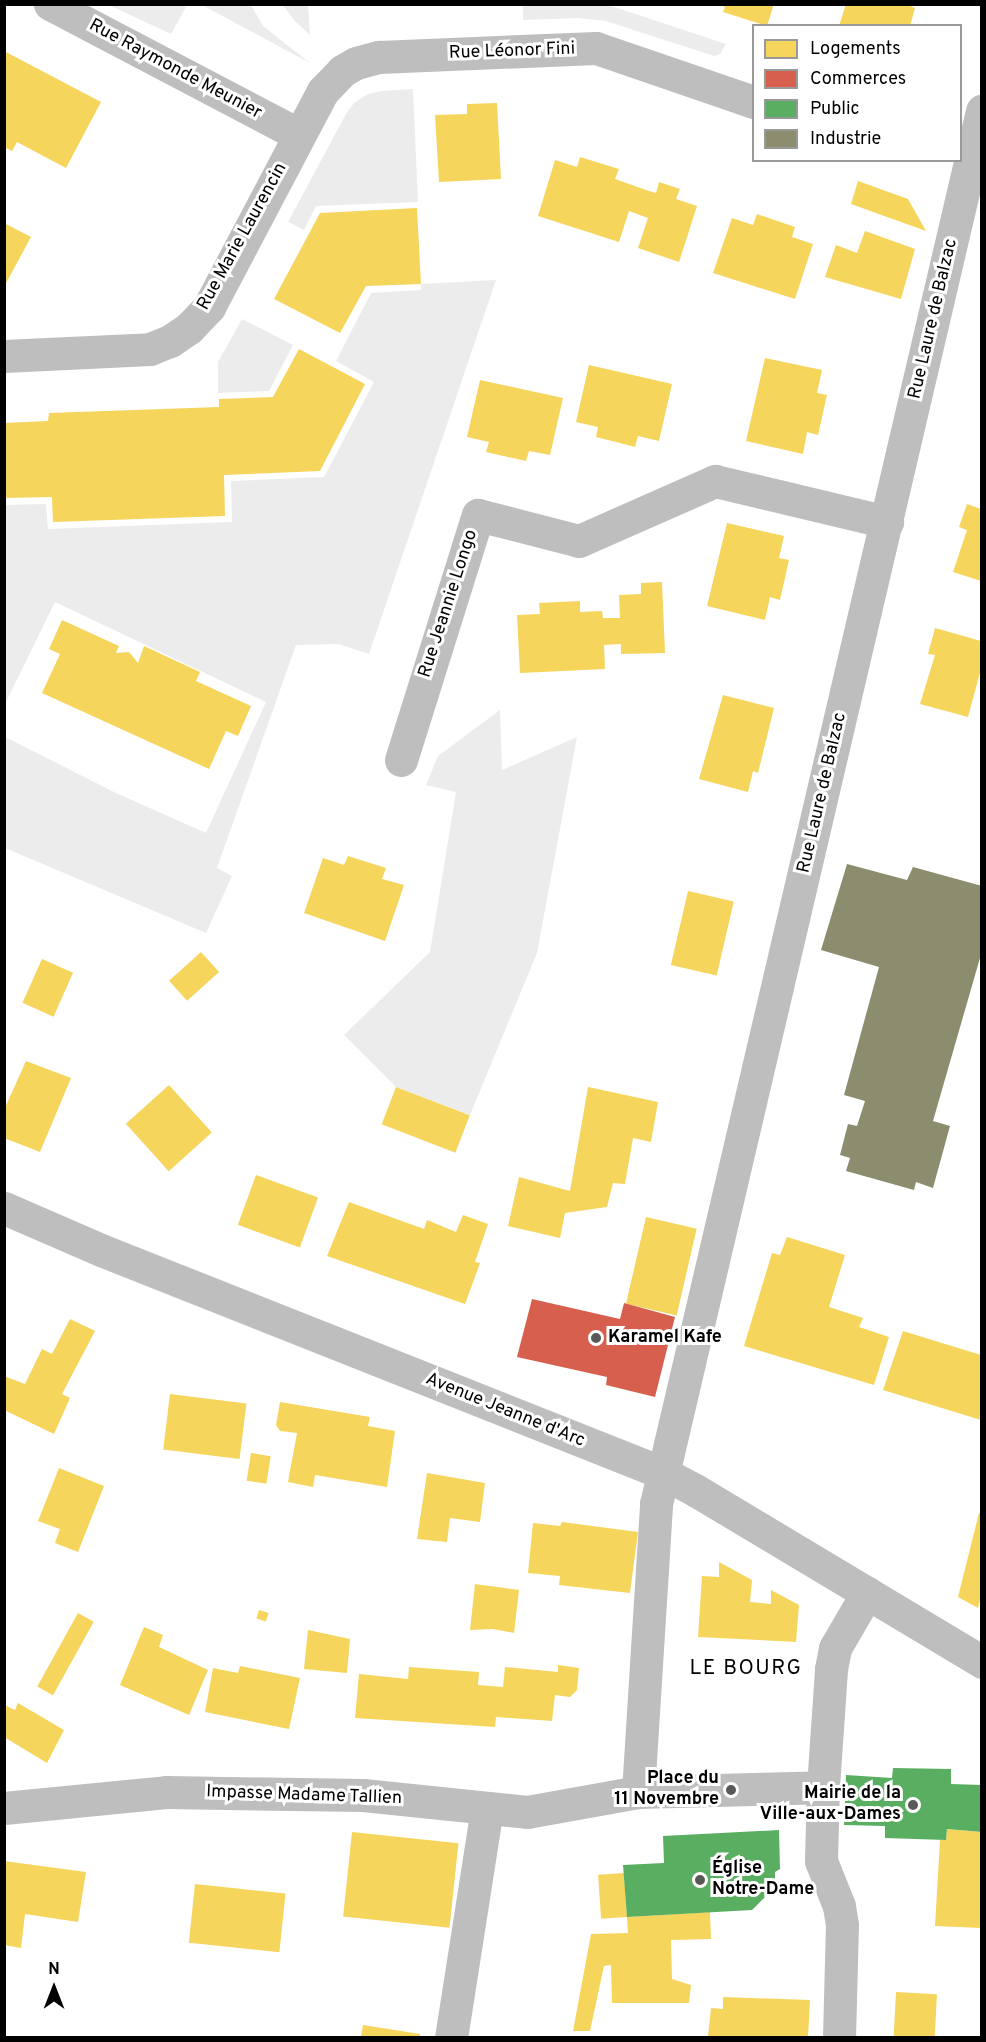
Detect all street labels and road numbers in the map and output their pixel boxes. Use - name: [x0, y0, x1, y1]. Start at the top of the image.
- street label: Rue Raymonde Meunier: [85, 15, 265, 125]
- street label: Rue Léonor Fini: [448, 39, 576, 65]
- street label: Rue Marie Laurencin: [194, 160, 292, 314]
- street label: Rue Laure de Balzac: [905, 237, 963, 401]
- street label: Rue Jeannie Longo: [415, 527, 483, 681]
- street label: Rue Laure de Balzac: [794, 711, 852, 875]
- street label: Avenue Jeanne d'Arc: [422, 1369, 588, 1453]
- street label: Impasse Madame Tallien: [205, 1782, 403, 1810]

